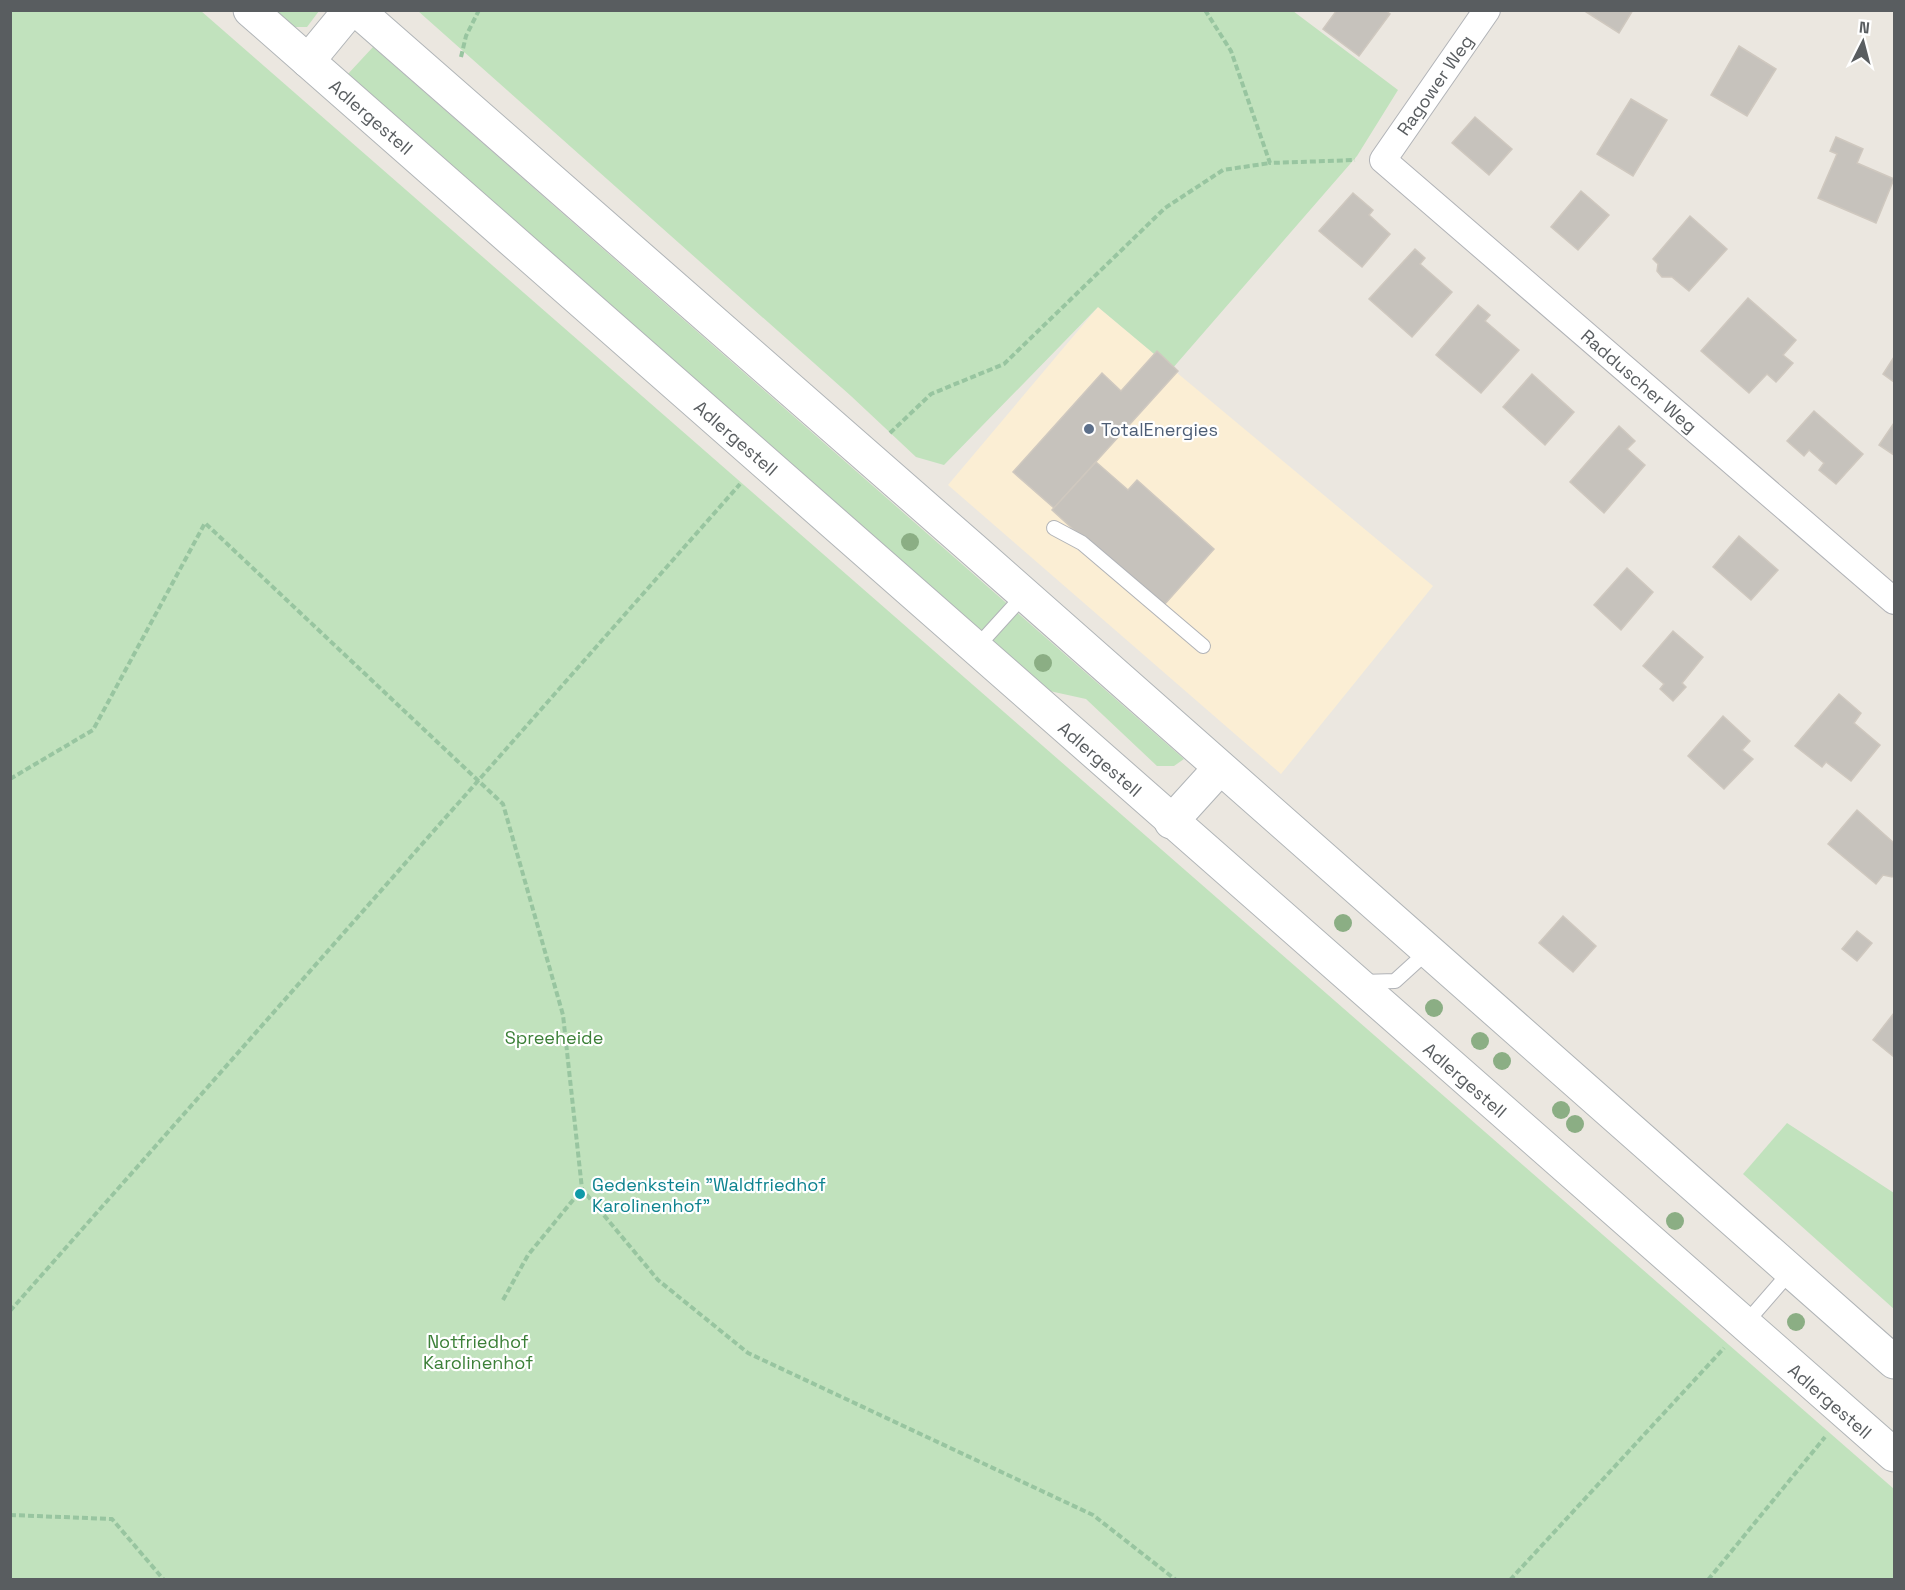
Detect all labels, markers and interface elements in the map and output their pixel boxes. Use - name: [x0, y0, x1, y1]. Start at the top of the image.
- north arrow: [1833, 12, 1893, 72]
- text: N: [1858, 17, 1871, 39]
- street label: Ragower Weg: [1392, 30, 1478, 140]
- street label: Adlergestell: [324, 74, 418, 160]
- street label: Radduscher Weg: [1576, 324, 1702, 438]
- street label: Adlergestell: [689, 395, 783, 481]
- place label: TotalEnergies: [1101, 418, 1218, 441]
- marker: TotalEnergies: [1082, 422, 1096, 436]
- street label: Adlergestell: [1053, 716, 1147, 802]
- park label: Spreeheide: [505, 1026, 603, 1049]
- street label: Adlergestell: [1418, 1037, 1512, 1123]
- place label: Gedenkstein "Waldfriedhof Karolinenhof": [592, 1173, 826, 1217]
- marker: Gedenkstein "Waldfriedhof Karolinenhof": [573, 1187, 587, 1201]
- park label: Notfriedhof Karolinenhof: [423, 1330, 533, 1374]
- street label: Adlergestell: [1783, 1358, 1877, 1444]

